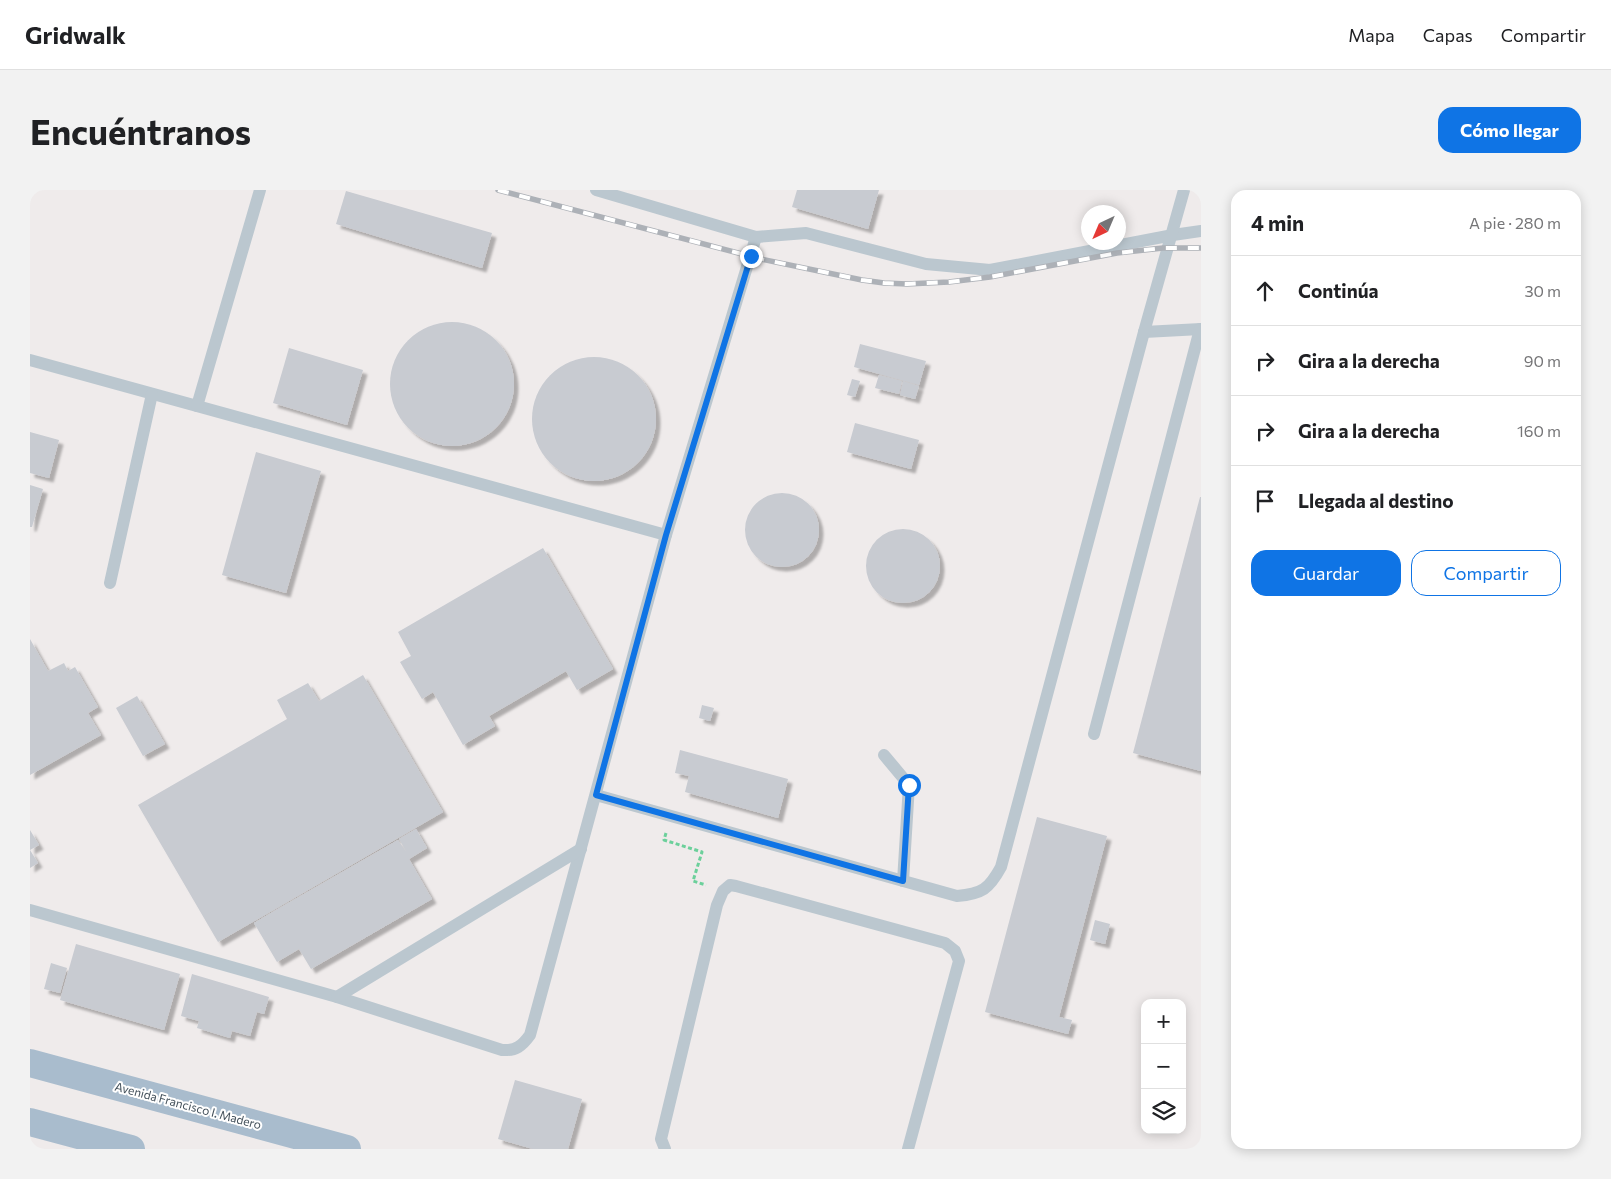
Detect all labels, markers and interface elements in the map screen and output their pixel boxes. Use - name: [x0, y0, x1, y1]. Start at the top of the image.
- text: Gridwalk: [25, 20, 126, 49]
- text: Mapa: [1348, 24, 1395, 46]
- text: Capas: [1423, 24, 1473, 46]
- text: Compartir: [1501, 24, 1586, 46]
- button: Cómo llegar: [1438, 107, 1581, 153]
- text: Encuéntranos: [30, 109, 251, 152]
- north arrow: [1081, 205, 1126, 250]
- text: 4 min: [1251, 210, 1304, 235]
- text: A pie · 280 m: [1469, 213, 1561, 232]
- route end: [740, 245, 763, 268]
- icon: ahead: [1251, 277, 1279, 305]
- text: Continúa: [1298, 279, 1379, 302]
- text: 30 m: [1524, 281, 1561, 300]
- icon: right: [1251, 347, 1279, 375]
- text: Gira a la derecha: [1298, 349, 1440, 372]
- text: 90 m: [1524, 351, 1561, 370]
- icon: right: [1251, 417, 1279, 445]
- text: Gira a la derecha: [1298, 419, 1440, 442]
- text: 160 m: [1517, 421, 1561, 440]
- icon: arrive: [1251, 487, 1279, 515]
- text: Llegada al destino: [1298, 489, 1454, 512]
- button: Guardar: [1251, 550, 1401, 596]
- button: Compartir: [1411, 550, 1561, 596]
- route start: [898, 774, 921, 797]
- map controls: [1141, 999, 1186, 1134]
- button: +: [1141, 999, 1186, 1044]
- button: −: [1141, 1044, 1186, 1089]
- street label: Avenida Francisco I. Madero: [113, 1079, 263, 1131]
- button: layers: [1141, 1089, 1186, 1134]

